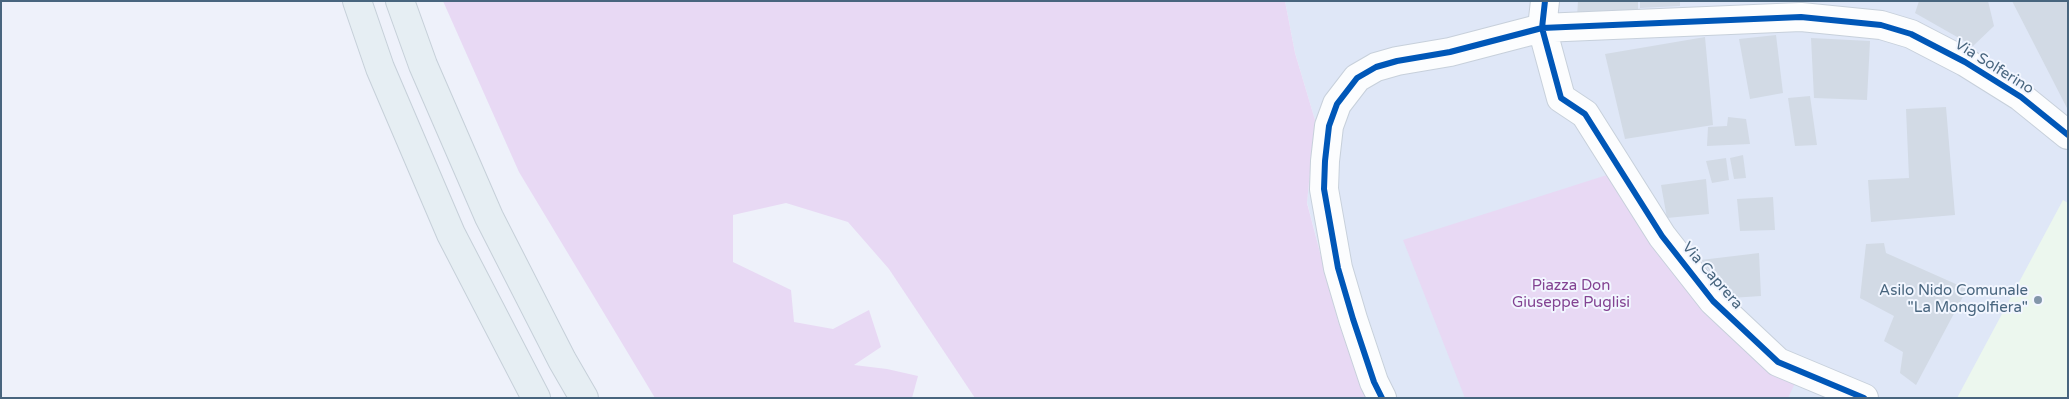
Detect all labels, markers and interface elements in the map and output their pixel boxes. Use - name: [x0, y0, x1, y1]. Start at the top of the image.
- street label: Via Solferino: [1951, 36, 2037, 98]
- street label: Via Caprera: [1678, 239, 1746, 313]
- park label: Piazza Don Giuseppe Puglisi: [1512, 277, 1630, 312]
- place label: Asilo Nido Comunale "La Mongolfiera": [1879, 282, 2028, 317]
- marker: Asilo Nido Comunale "La Mongolfiera": [2032, 294, 2044, 306]

